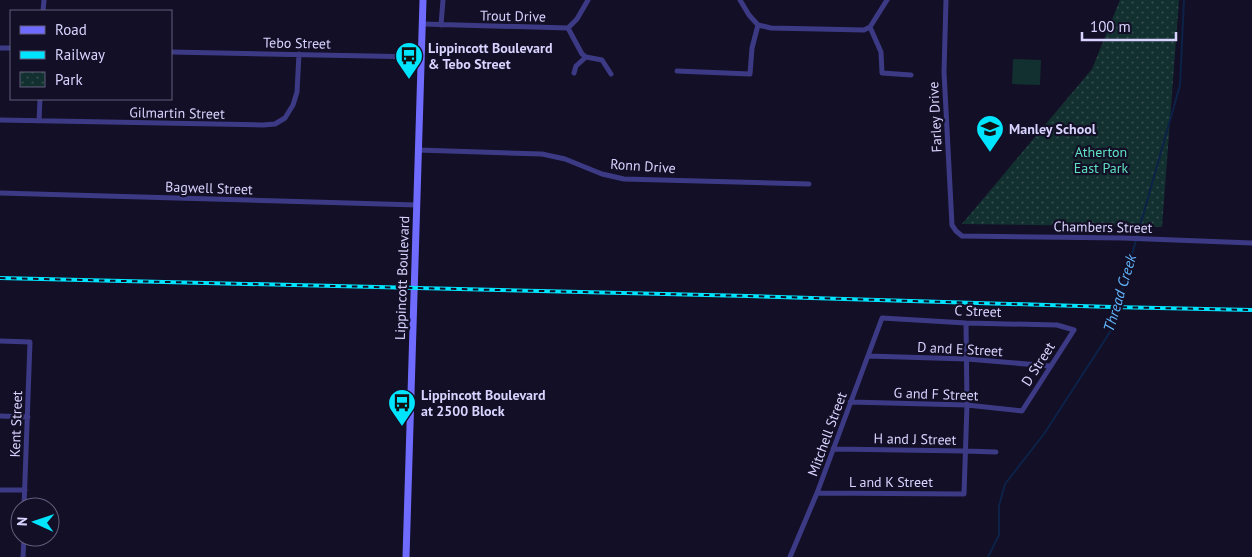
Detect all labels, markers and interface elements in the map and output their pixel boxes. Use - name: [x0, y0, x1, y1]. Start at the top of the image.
- street label: Trout Drive: [480, 6, 546, 26]
- legend: [10, 10, 172, 100]
- scale bar: [1082, 10, 1176, 42]
- text: 100 m: [1090, 17, 1131, 36]
- text: Road: [55, 20, 87, 39]
- street label: Tebo Street: [263, 33, 331, 53]
- place label: Lippincott Boulevard & Tebo Street: [428, 39, 552, 73]
- bus stop icon: Lippincott Boulevard & Tebo Street: [394, 41, 424, 80]
- text: Railway: [55, 45, 105, 64]
- text: Park: [55, 70, 83, 89]
- street label: Farley Drive: [924, 81, 946, 153]
- street label: Gilmartin Street: [129, 103, 225, 123]
- school or university icon: Manley School: [975, 114, 1005, 153]
- place label: Manley School: [1009, 120, 1097, 138]
- park label: Atherton East Park: [1074, 143, 1129, 177]
- street label: Ronn Drive: [610, 155, 676, 177]
- street label: Bagwell Street: [165, 177, 253, 199]
- street label: Lippincott Boulevard: [391, 216, 413, 340]
- street label: Chambers Street: [1053, 217, 1153, 237]
- water label: Thread Creek: [1099, 251, 1141, 334]
- street label: C Street: [954, 301, 1002, 321]
- street label: D and E Street: [917, 338, 1004, 360]
- street label: D Street: [1017, 338, 1059, 389]
- street label: G and F Street: [893, 384, 979, 404]
- place label: Lippincott Boulevard at 2500 Block: [421, 386, 545, 420]
- bus stop icon: Lippincott Boulevard at 2500 Block: [387, 388, 417, 427]
- street label: Mitchell Street: [803, 389, 851, 479]
- street label: Kent Street: [6, 390, 26, 458]
- street label: H and J Street: [874, 429, 957, 449]
- street label: L and K Street: [849, 473, 933, 491]
- north arrow: [10, 497, 60, 547]
- text: N: [13, 516, 31, 526]

